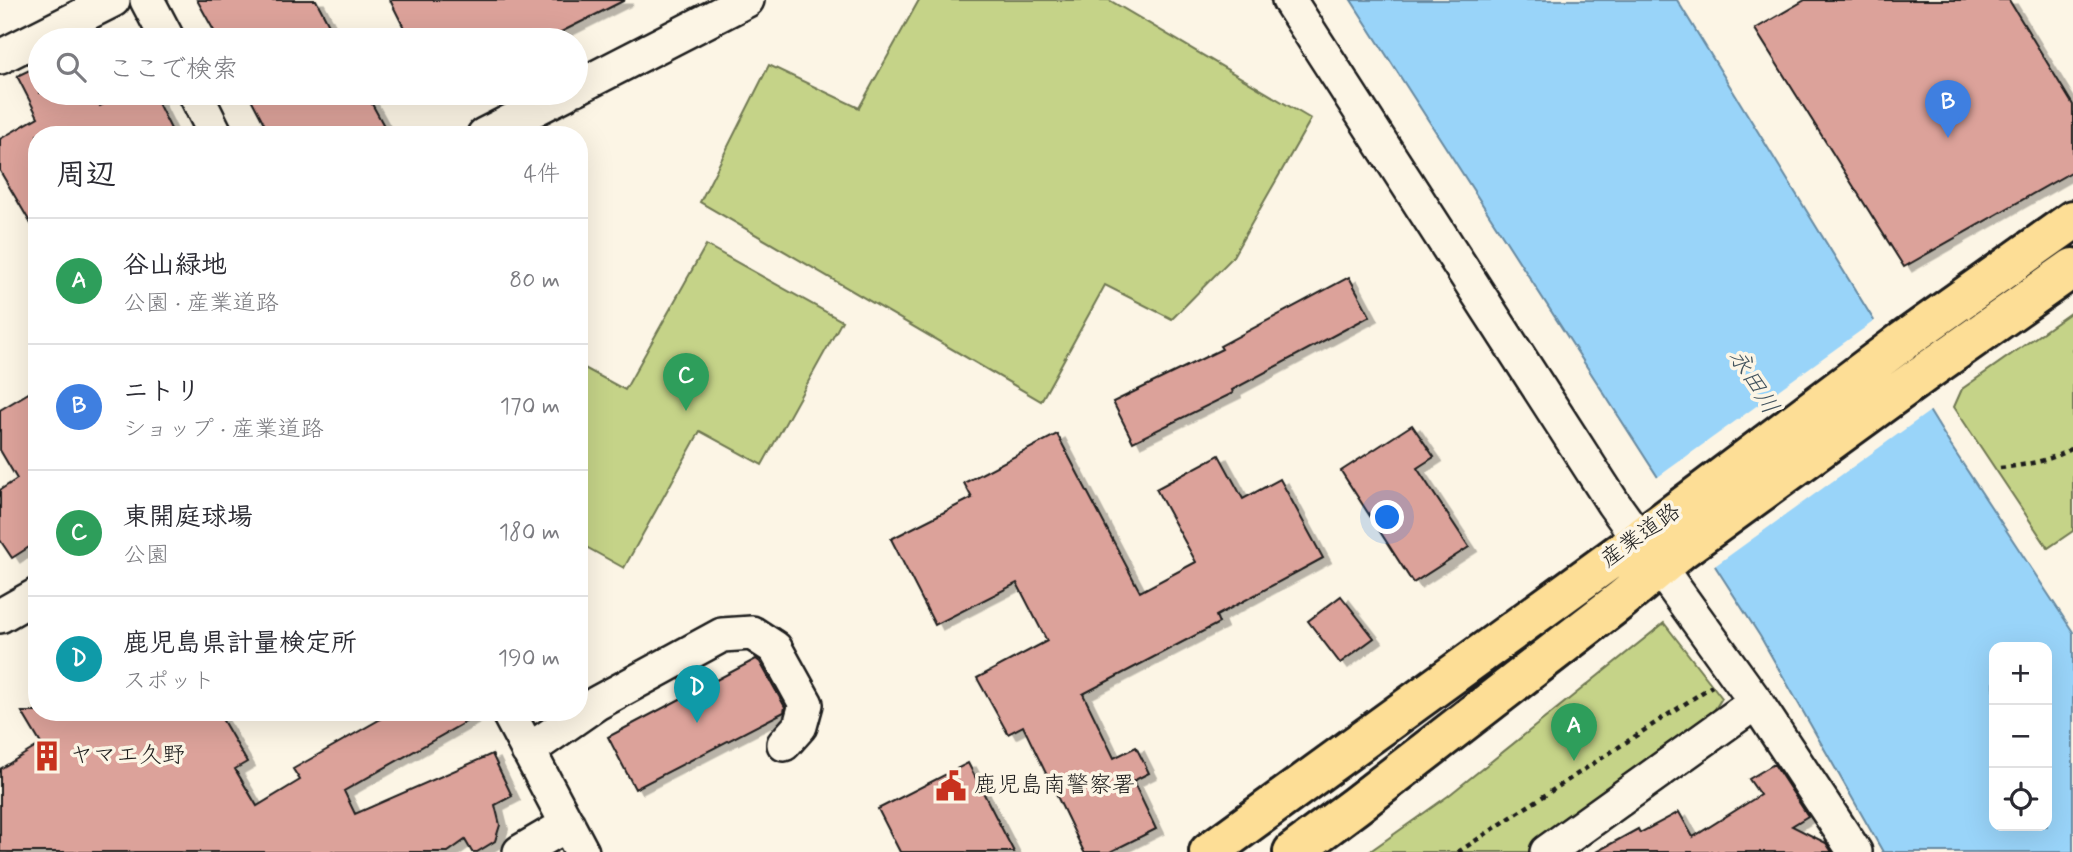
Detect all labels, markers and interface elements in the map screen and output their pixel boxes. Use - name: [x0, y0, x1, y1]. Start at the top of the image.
- search box: [28, 28, 588, 105]
- icon: search: [52, 48, 90, 86]
- text: ここで検索: [108, 53, 238, 87]
- pin: B: [1925, 80, 1971, 138]
- text: 周辺: [56, 156, 116, 195]
- text: 4件: [524, 160, 560, 190]
- text: 谷山緑地: [123, 249, 227, 283]
- text: A: [71, 266, 87, 296]
- text: 80 m: [509, 266, 560, 296]
- text: 公園 · 産業道路: [123, 289, 279, 319]
- water label: 永田川: [1721, 343, 1785, 421]
- pin: C: [663, 353, 709, 411]
- text: ニトリ: [123, 375, 201, 409]
- text: B: [72, 392, 86, 422]
- text: 170 m: [500, 392, 560, 422]
- text: ショップ · 産業道路: [123, 415, 324, 445]
- street label: 産業道路: [1595, 497, 1687, 575]
- your location: [1370, 500, 1404, 534]
- text: 東開庭球場: [123, 501, 253, 535]
- text: C: [71, 518, 87, 548]
- text: 180 m: [499, 518, 560, 548]
- text: 公園: [123, 541, 169, 571]
- text: 鹿児島県計量検定所: [123, 627, 357, 661]
- map controls: [1989, 642, 2052, 831]
- button: +: [1989, 642, 2052, 705]
- text: D: [71, 644, 87, 674]
- text: 190 m: [498, 644, 560, 674]
- pin: D: [674, 665, 720, 723]
- text: スポット: [123, 667, 215, 697]
- pin: A: [1551, 703, 1597, 761]
- button: −: [1989, 705, 2052, 768]
- building icon: ヤマエ久野: [30, 739, 64, 773]
- place label: ヤマエ久野: [70, 741, 185, 771]
- button: locate: [1989, 768, 2052, 831]
- public building icon: 鹿児島南警察署: [934, 769, 968, 803]
- place label: 鹿児島南警察署: [974, 771, 1135, 801]

